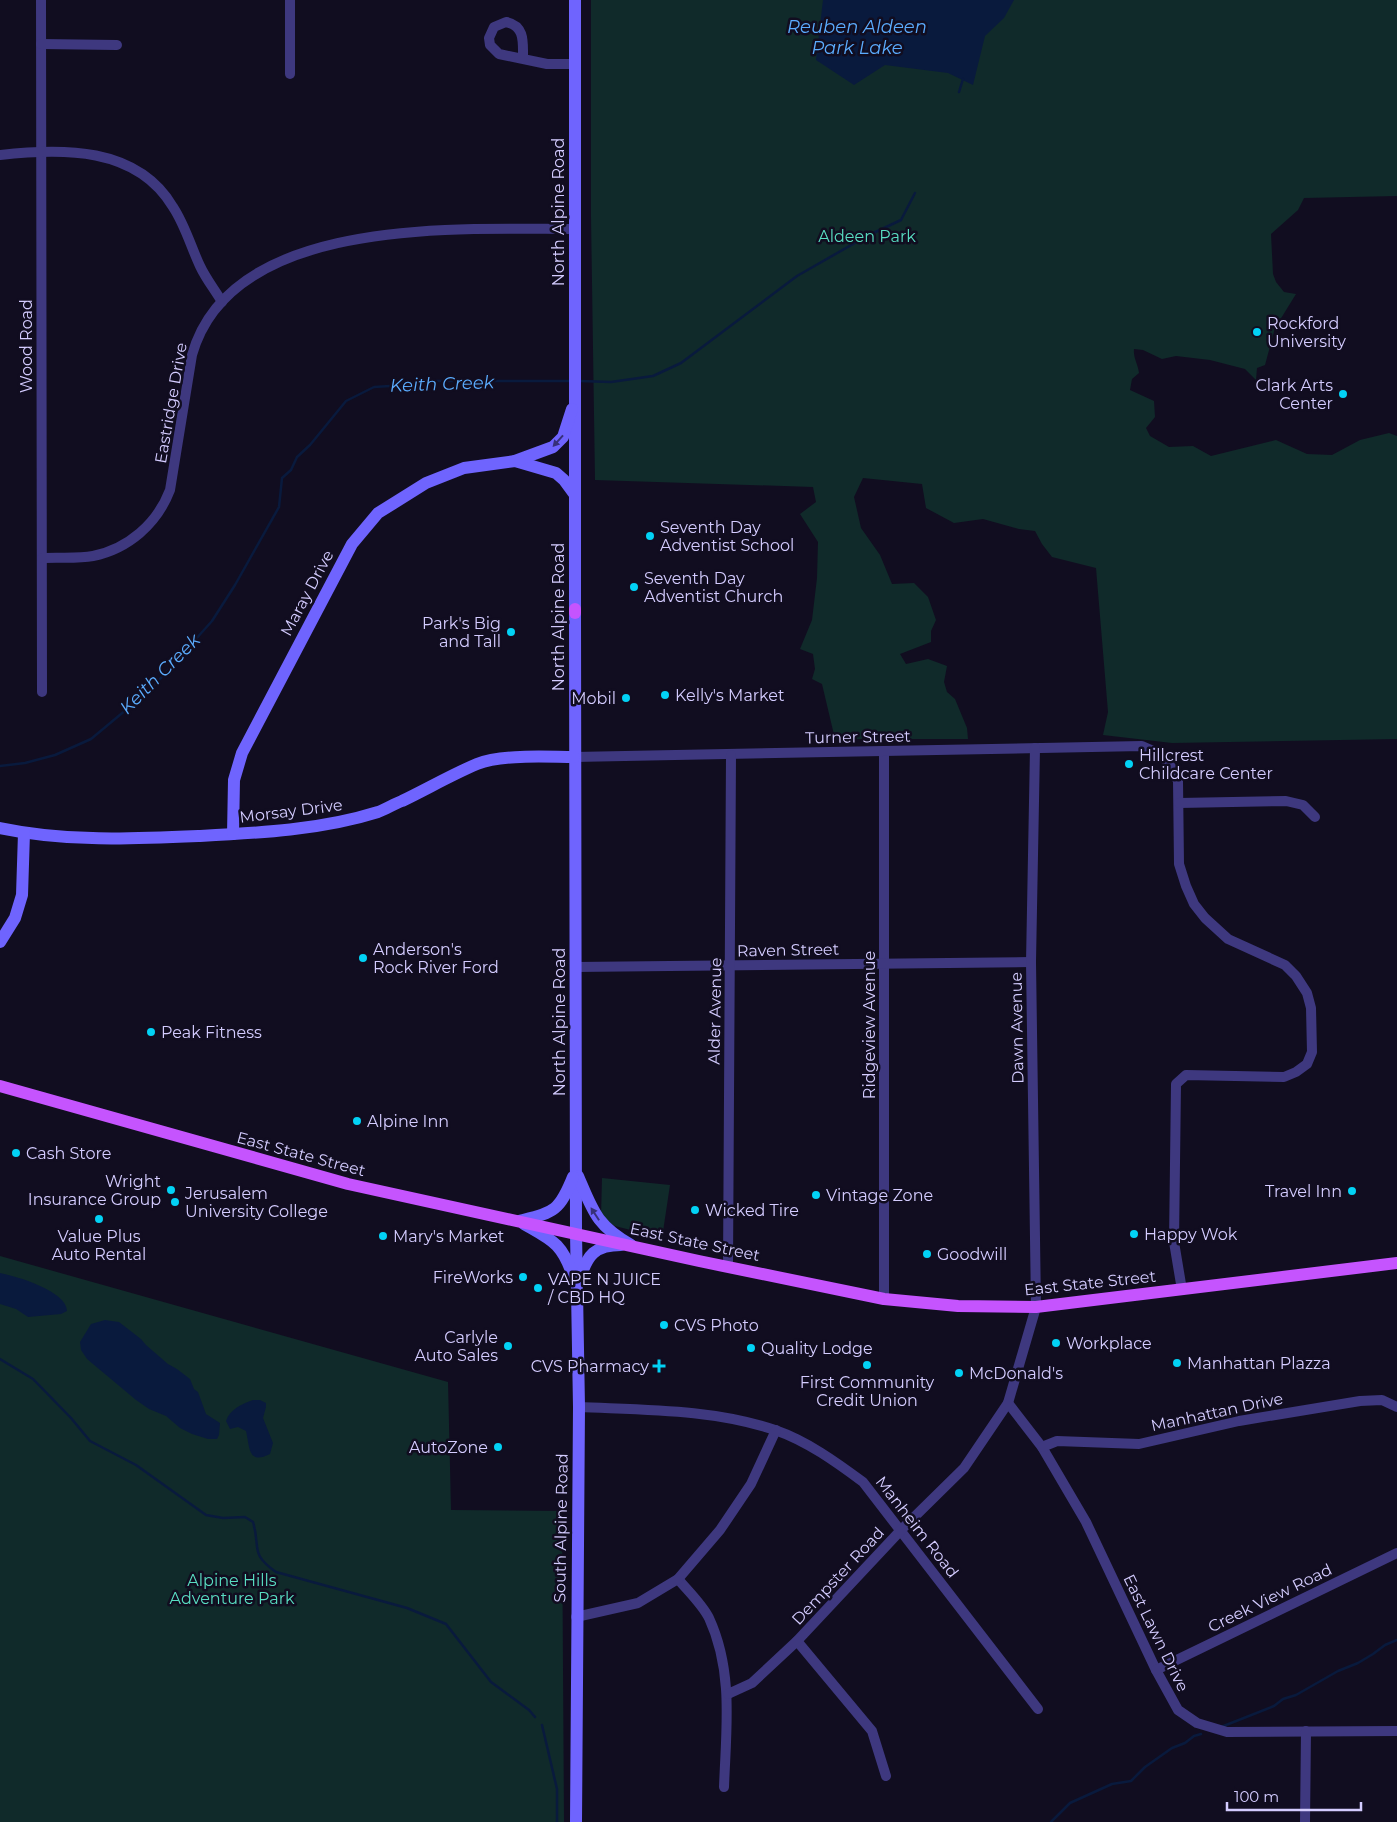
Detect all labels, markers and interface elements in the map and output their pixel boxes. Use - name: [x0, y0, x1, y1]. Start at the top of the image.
- water label: Reuben Aldeen Park Lake: [787, 16, 927, 59]
- street label: North Alpine Road: [549, 138, 568, 286]
- park label: Aldeen Park: [818, 227, 916, 246]
- street label: Wood Road: [17, 299, 36, 393]
- place label: Rockford University: [1267, 314, 1346, 351]
- marker: Rockford University: [1251, 326, 1263, 338]
- street label: Eastridge Drive: [151, 341, 191, 465]
- water label: Keith Creek: [389, 371, 496, 397]
- place label: Clark Arts Center: [1255, 376, 1333, 413]
- marker: Clark Arts Center: [1337, 388, 1349, 400]
- one-way arrow: [552, 435, 564, 447]
- place label: Seventh Day Adventist School: [660, 518, 794, 555]
- marker: Seventh Day Adventist School: [644, 530, 656, 542]
- street label: North Alpine Road: [549, 543, 568, 691]
- street label: Maray Drive: [276, 547, 338, 639]
- place label: Seventh Day Adventist Church: [644, 569, 783, 606]
- marker: Seventh Day Adventist Church: [628, 581, 640, 593]
- place label: Park's Big and Tall: [422, 614, 501, 651]
- marker: Park's Big and Tall: [505, 626, 517, 638]
- water label: Keith Creek: [115, 628, 206, 719]
- place label: Kelly's Market: [675, 686, 785, 705]
- place label: Mobil: [571, 689, 616, 708]
- marker: Kelly's Market: [659, 689, 671, 701]
- marker: Mobil: [620, 692, 632, 704]
- street label: Turner Street: [805, 727, 911, 747]
- place label: Hillcrest Childcare Center: [1139, 746, 1273, 783]
- marker: Hillcrest Childcare Center: [1123, 758, 1135, 770]
- street label: Morsay Drive: [239, 795, 343, 827]
- place label: Anderson's Rock River Ford: [373, 940, 499, 977]
- street label: Raven Street: [737, 940, 840, 960]
- street label: North Alpine Road: [550, 948, 569, 1096]
- street label: Ridgeview Avenue: [860, 951, 879, 1099]
- marker: Anderson's Rock River Ford: [357, 952, 369, 964]
- street label: Alder Avenue: [705, 957, 725, 1065]
- street label: Dawn Avenue: [1007, 972, 1027, 1084]
- place label: Peak Fitness: [161, 1023, 262, 1042]
- marker: Peak Fitness: [145, 1026, 157, 1038]
- place label: Alpine Inn: [367, 1112, 449, 1131]
- marker: Alpine Inn: [351, 1115, 363, 1127]
- street label: East State Street: [235, 1128, 368, 1180]
- place label: Cash Store: [26, 1144, 111, 1163]
- marker: Cash Store: [10, 1147, 22, 1159]
- place label: Wright Insurance Group: [28, 1172, 161, 1209]
- place label: Travel Inn: [1265, 1182, 1342, 1201]
- marker: Wright Insurance Group: [165, 1184, 177, 1196]
- place label: Jerusalem University College: [184, 1184, 328, 1221]
- marker: Travel Inn: [1346, 1185, 1358, 1197]
- place label: Vintage Zone: [826, 1186, 933, 1205]
- marker: Vintage Zone: [810, 1189, 822, 1201]
- marker: Jerusalem University College: [169, 1196, 181, 1208]
- place label: Wicked Tire: [705, 1201, 799, 1220]
- marker: Wicked Tire: [689, 1204, 701, 1216]
- one-way arrow: [591, 1207, 600, 1220]
- marker: Value Plus Auto Rental: [93, 1213, 105, 1225]
- street label: East State Street: [628, 1219, 762, 1265]
- place label: Happy Wok: [1144, 1225, 1238, 1244]
- place label: Value Plus Auto Rental: [52, 1227, 146, 1264]
- place label: Mary's Market: [393, 1227, 505, 1246]
- marker: Happy Wok: [1128, 1228, 1140, 1240]
- marker: Mary's Market: [377, 1230, 389, 1242]
- place label: Goodwill: [937, 1245, 1007, 1264]
- marker: Goodwill: [921, 1248, 933, 1260]
- street label: East State Street: [1023, 1267, 1157, 1299]
- place label: FireWorks: [433, 1268, 513, 1287]
- place label: VAPE N JUICE / CBD HQ: [547, 1270, 661, 1307]
- marker: FireWorks: [517, 1271, 529, 1283]
- marker: VAPE N JUICE / CBD HQ: [532, 1282, 544, 1294]
- place label: CVS Photo: [674, 1316, 759, 1335]
- marker: CVS Photo: [658, 1319, 670, 1331]
- place label: Carlyle Auto Sales: [414, 1328, 498, 1365]
- place label: Workplace: [1066, 1334, 1152, 1353]
- marker: Workplace: [1050, 1337, 1062, 1349]
- place label: Quality Lodge: [761, 1339, 873, 1358]
- marker: Carlyle Auto Sales: [502, 1340, 514, 1352]
- marker: Quality Lodge: [745, 1342, 757, 1354]
- place label: Manhattan Plazza: [1187, 1354, 1331, 1373]
- place label: CVS Pharmacy: [531, 1357, 649, 1376]
- marker: Manhattan Plazza: [1171, 1357, 1183, 1369]
- marker: First Community Credit Union: [861, 1359, 873, 1371]
- marker: CVS Pharmacy: [653, 1360, 665, 1372]
- place label: McDonald's: [969, 1364, 1063, 1383]
- marker: McDonald's: [953, 1367, 965, 1379]
- place label: First Community Credit Union: [800, 1373, 935, 1410]
- street label: Manhattan Drive: [1149, 1389, 1285, 1435]
- place label: AutoZone: [409, 1438, 488, 1457]
- marker: AutoZone: [492, 1441, 504, 1453]
- street label: South Alpine Road: [550, 1453, 572, 1603]
- street label: Manheim Road: [872, 1473, 962, 1581]
- street label: Dempster Road: [788, 1523, 888, 1629]
- street label: Creek View Road: [1205, 1560, 1335, 1636]
- park label: Alpine Hills Adventure Park: [169, 1571, 295, 1608]
- street label: East Lawn Drive: [1119, 1571, 1193, 1695]
- scale bar: [1227, 1780, 1361, 1812]
- text: 100 m: [1234, 1787, 1279, 1806]

